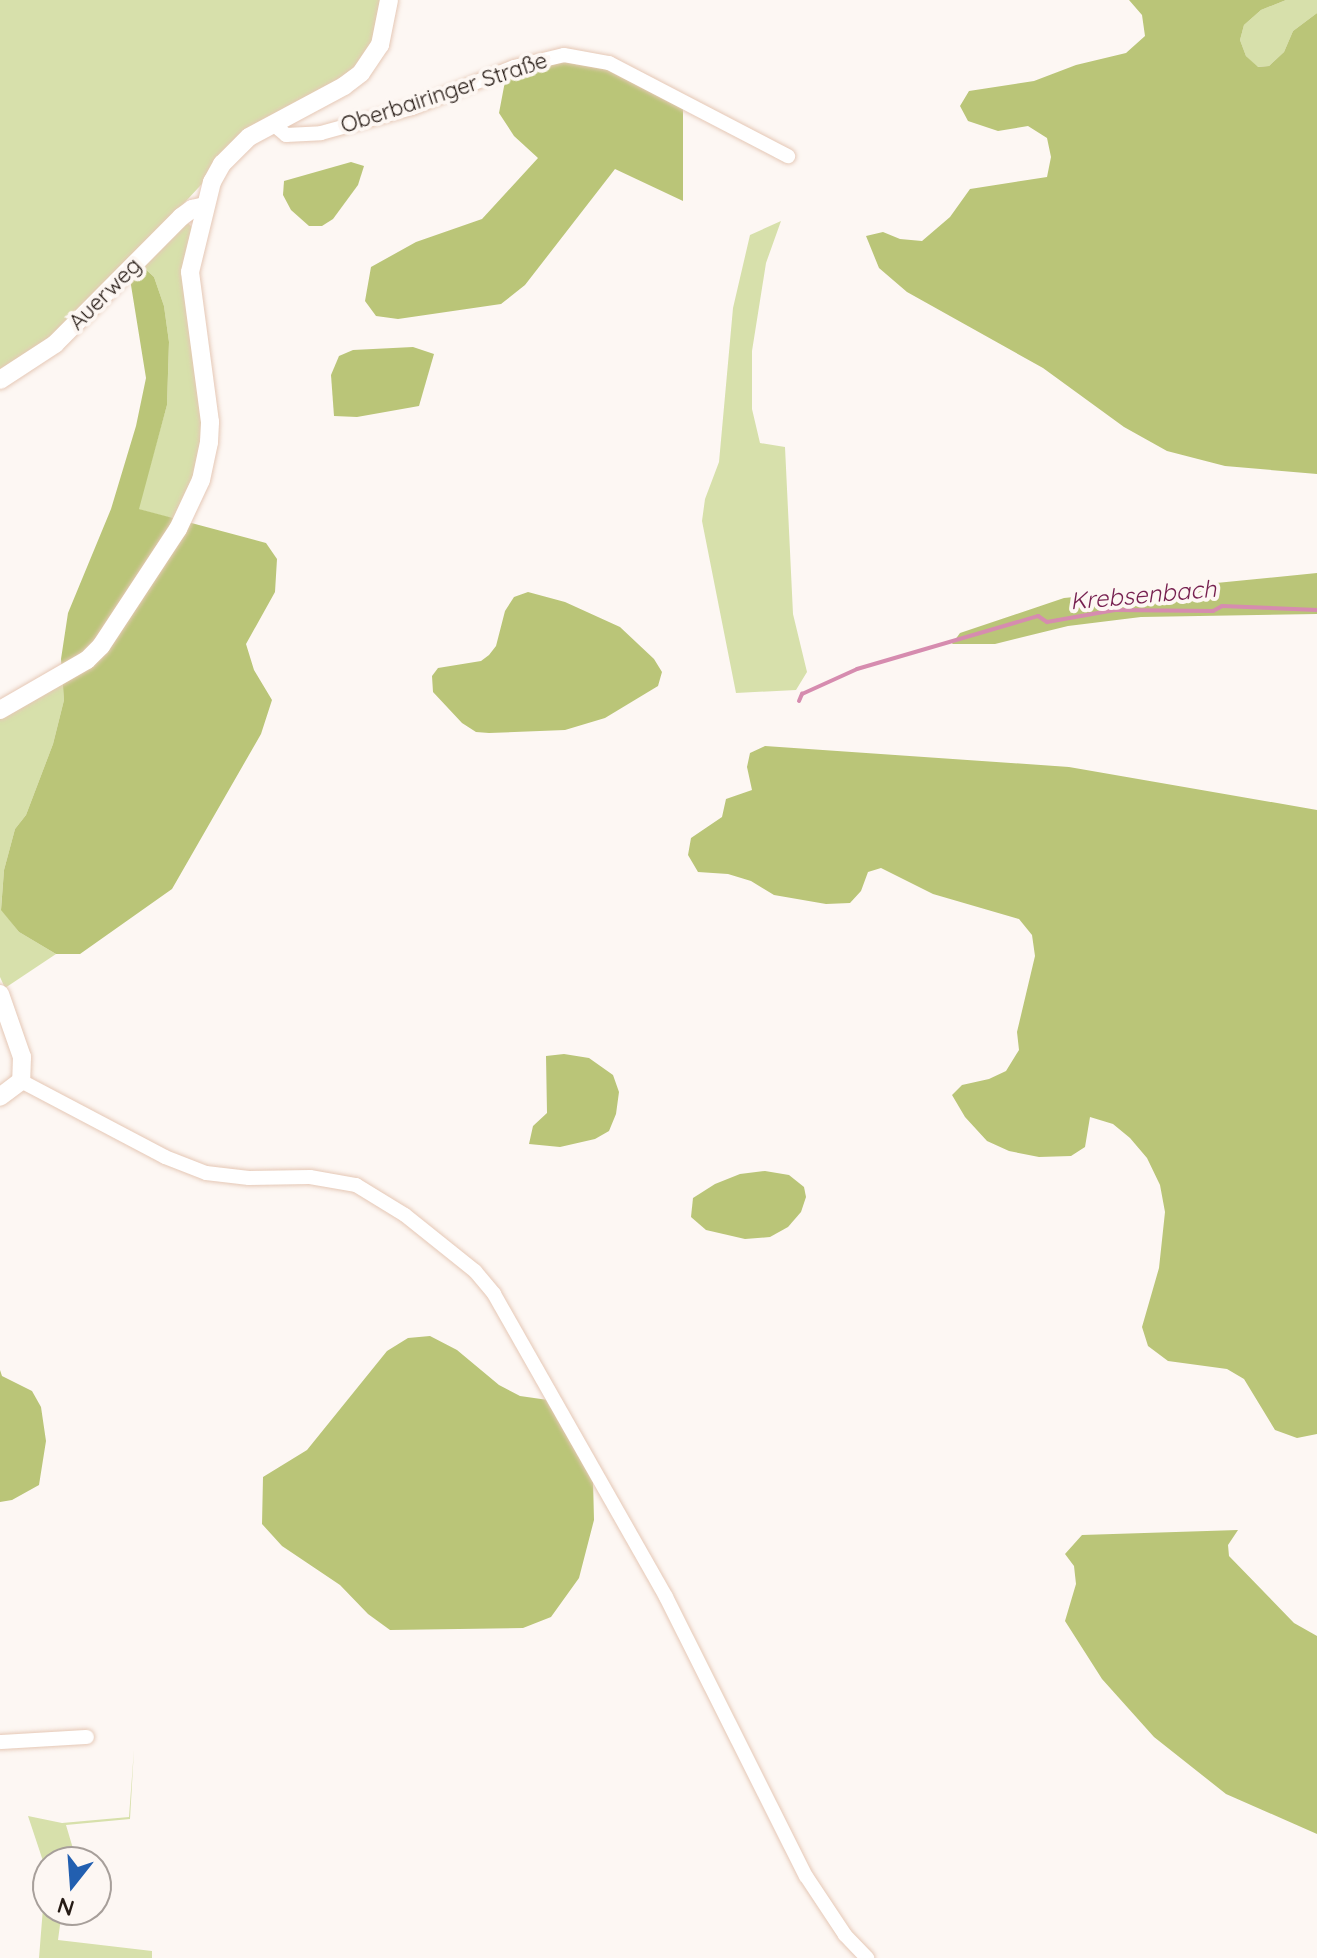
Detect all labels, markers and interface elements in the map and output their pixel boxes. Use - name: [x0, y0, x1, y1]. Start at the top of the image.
- street label: Oberbairinger Straße: [337, 47, 551, 139]
- street label: Auerweg: [63, 252, 147, 336]
- water label: Krebsenbach: [1069, 574, 1217, 616]
- north arrow: [32, 1846, 112, 1926]
- text: N: [54, 1891, 77, 1923]

